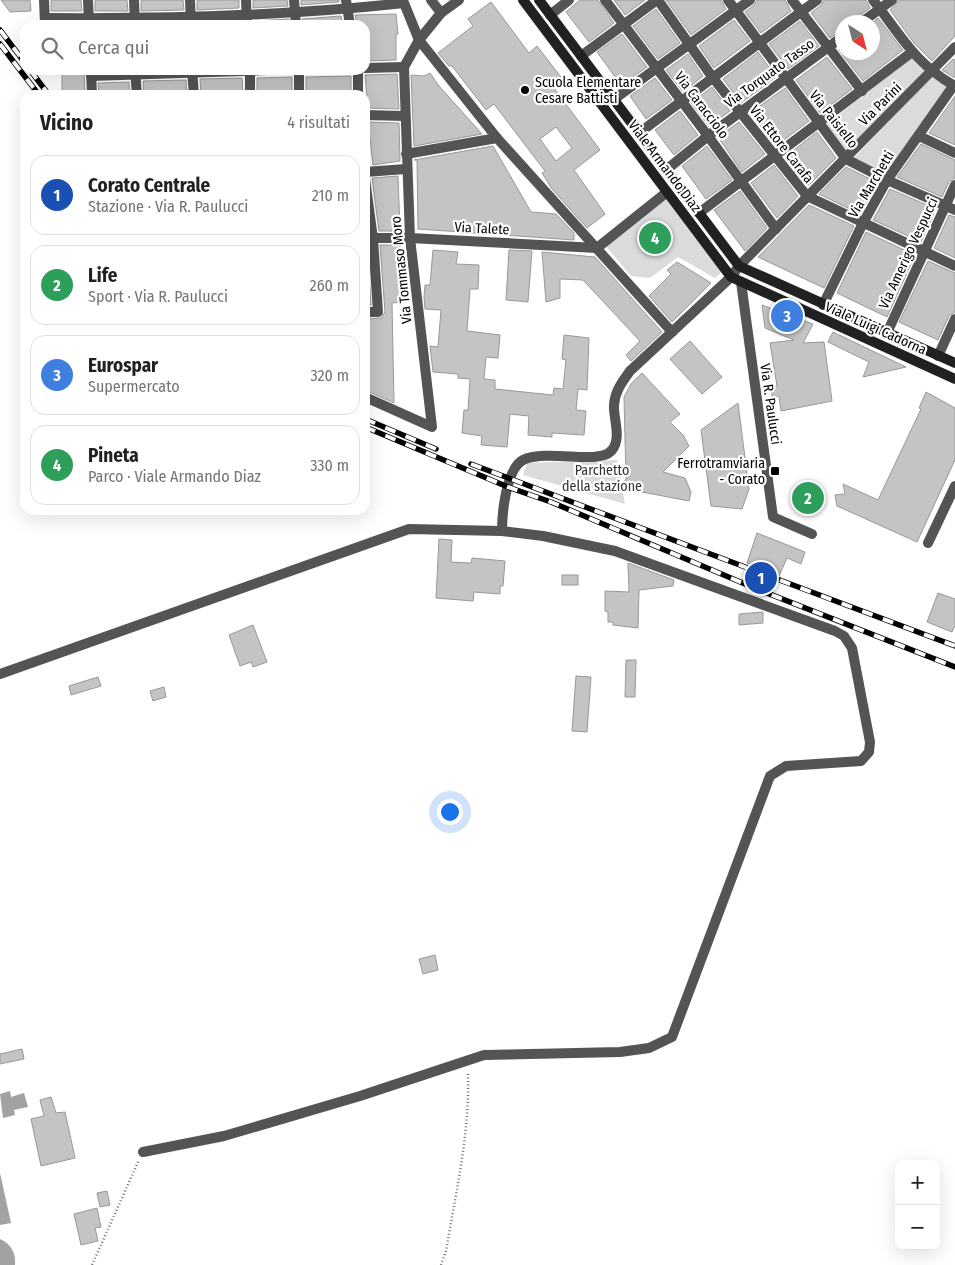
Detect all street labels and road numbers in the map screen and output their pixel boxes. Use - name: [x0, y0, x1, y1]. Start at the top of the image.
- street label: Via Torquato Tasso: [721, 35, 817, 112]
- street label: Via Caracciolo: [671, 68, 732, 142]
- street label: Via Parini: [855, 79, 905, 129]
- street label: Via Paisiello: [806, 87, 862, 152]
- street label: Via Ettore Carafa: [746, 102, 817, 187]
- street label: Viale Armando Diaz: [625, 117, 705, 216]
- street label: Via Marchetti: [845, 148, 898, 221]
- street label: Via Amerigo Vespucci: [875, 195, 942, 312]
- street label: Via Tommaso Moro: [387, 215, 416, 325]
- street label: Via Talete: [454, 219, 510, 238]
- street label: Viale Luigi Cadorna: [822, 298, 929, 358]
- street label: Via R. Paulucci: [756, 362, 785, 446]

